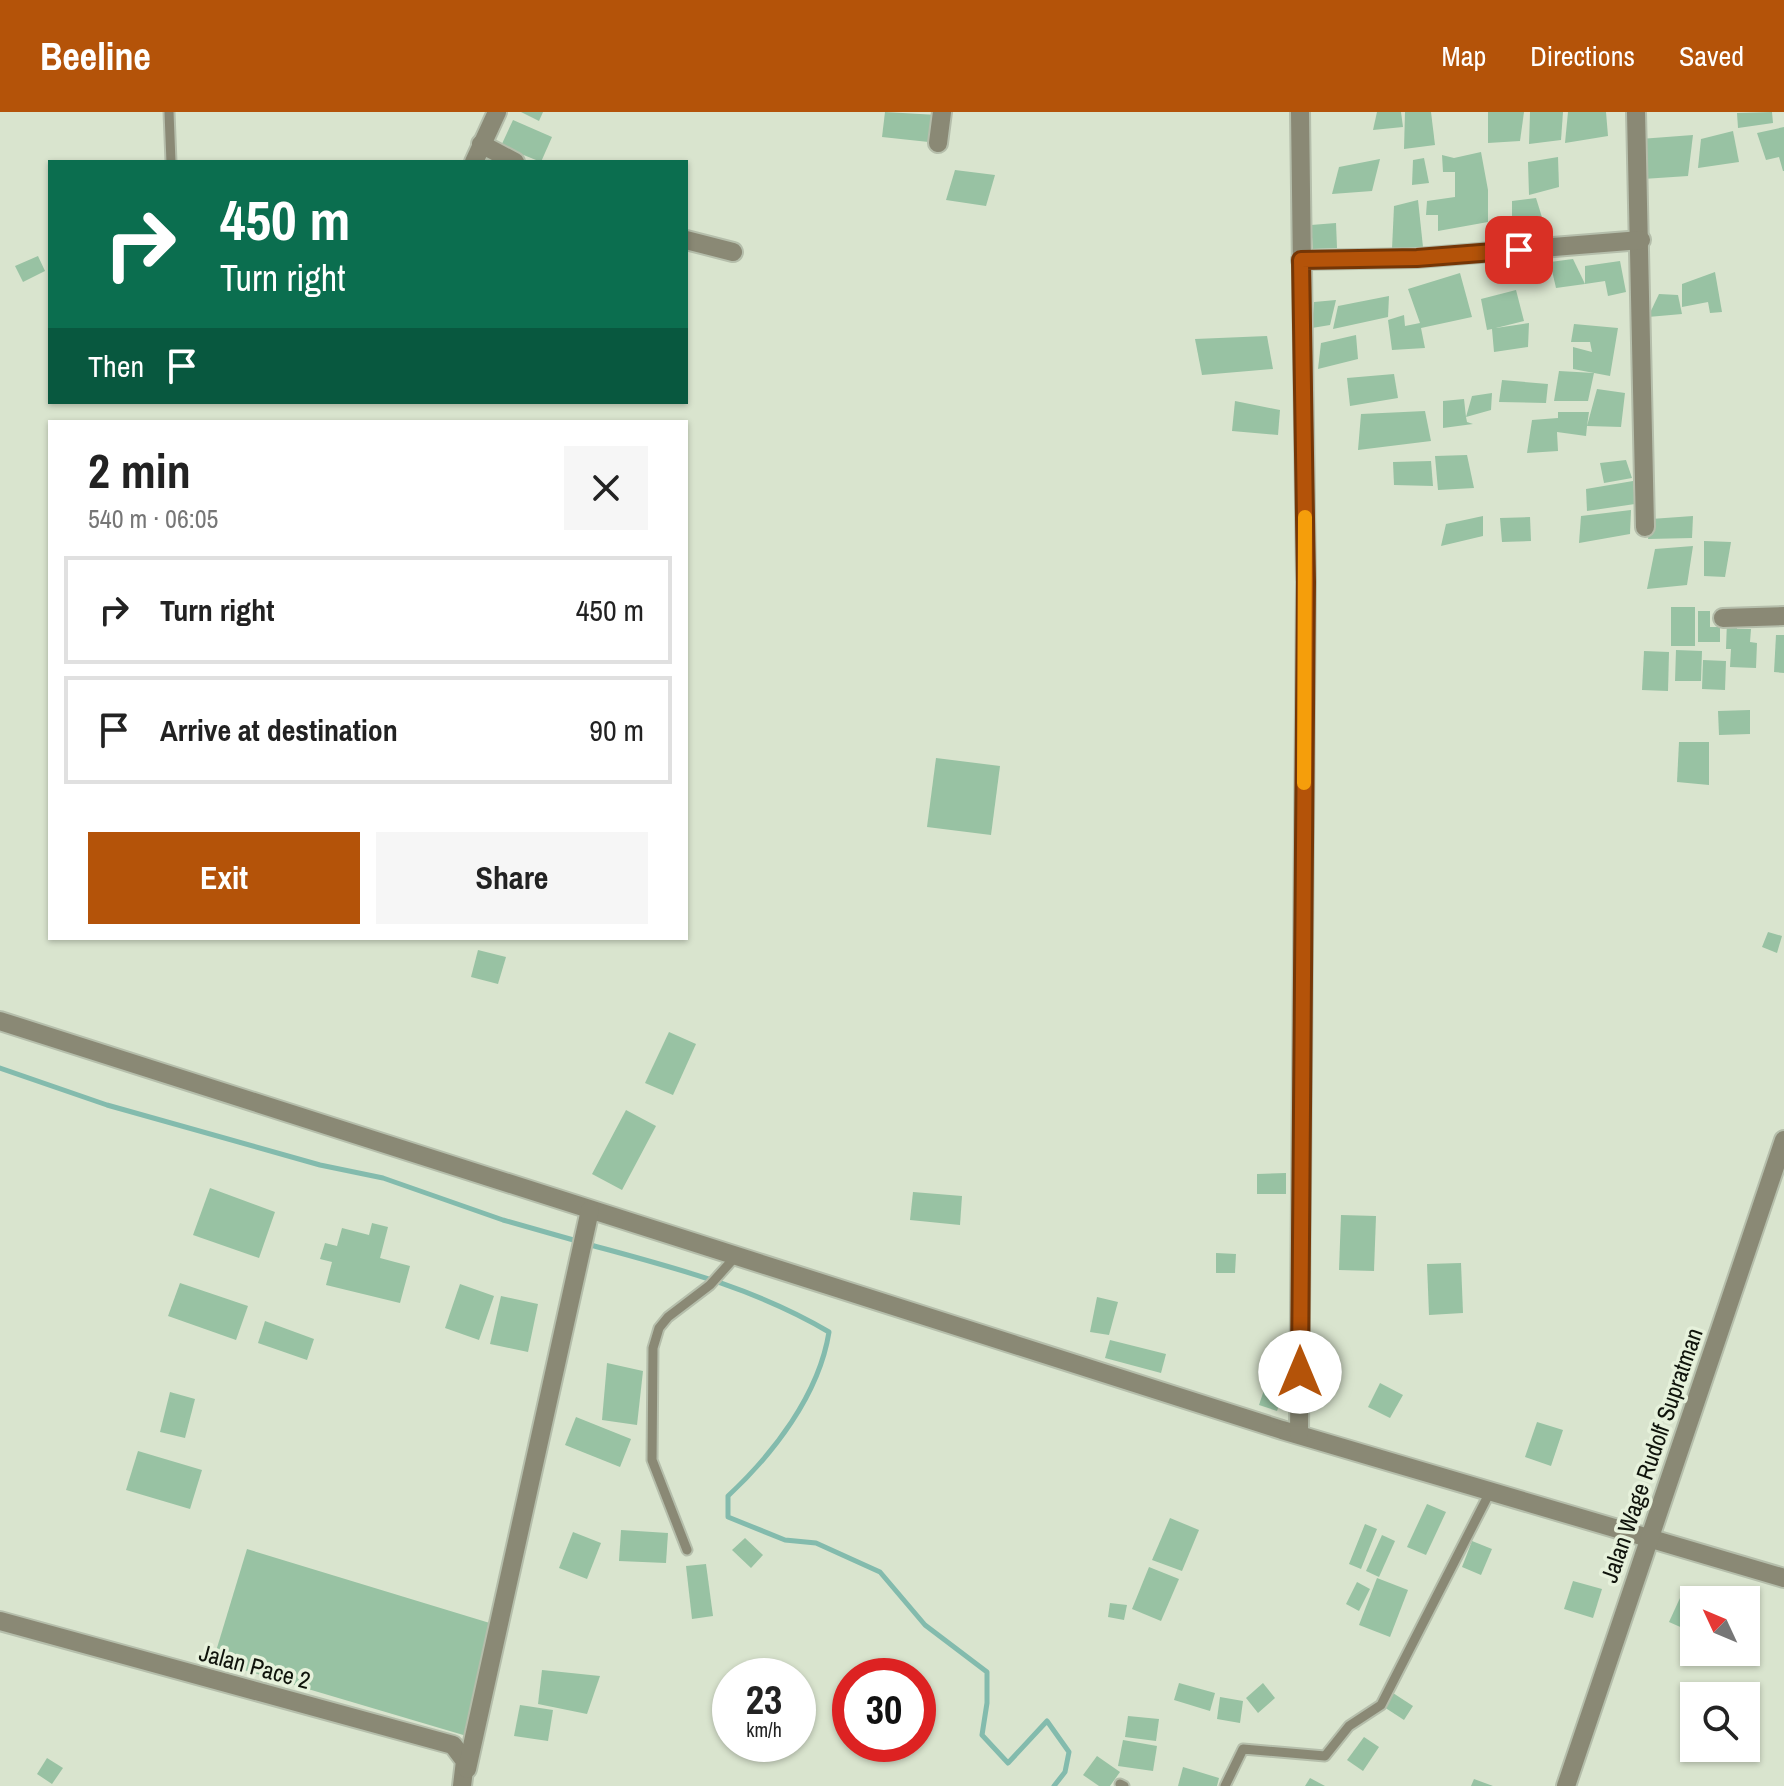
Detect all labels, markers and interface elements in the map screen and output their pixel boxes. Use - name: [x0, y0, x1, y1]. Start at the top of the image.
- text: Beeline: [40, 31, 151, 82]
- text: Map: [1442, 37, 1486, 75]
- text: Directions: [1530, 37, 1635, 75]
- text: Saved: [1679, 37, 1744, 75]
- text: 450 m: [220, 182, 350, 257]
- icon: right: [88, 192, 192, 296]
- pin: [1485, 216, 1553, 284]
- icon: arrive: [1497, 228, 1541, 272]
- text: Turn right: [220, 254, 345, 302]
- icon: arrive: [160, 344, 204, 388]
- text: Then: [88, 346, 144, 386]
- text: 2 min: [88, 438, 191, 503]
- button: close: [564, 446, 648, 530]
- text: 540 m · 06:05: [88, 501, 218, 536]
- icon: right: [92, 588, 136, 632]
- text: Turn right: [160, 590, 274, 630]
- text: 450 m: [576, 590, 644, 630]
- icon: arrive: [92, 708, 136, 752]
- text: Arrive at destination: [160, 710, 398, 750]
- text: 90 m: [589, 710, 644, 750]
- button: Exit: [88, 832, 360, 924]
- button: Share: [376, 832, 648, 924]
- street label: Jalan Wage Rudolf Supratman: [1592, 1323, 1710, 1587]
- position arrow: [1258, 1330, 1342, 1414]
- north arrow: [1680, 1586, 1760, 1666]
- map controls: [1680, 1586, 1760, 1762]
- street label: Jalan Pace 2: [196, 1636, 314, 1696]
- speed limit sign: 30: [832, 1658, 936, 1762]
- text: 23: [746, 1673, 782, 1726]
- button: search: [1680, 1682, 1760, 1762]
- text: km/h: [746, 1716, 782, 1743]

